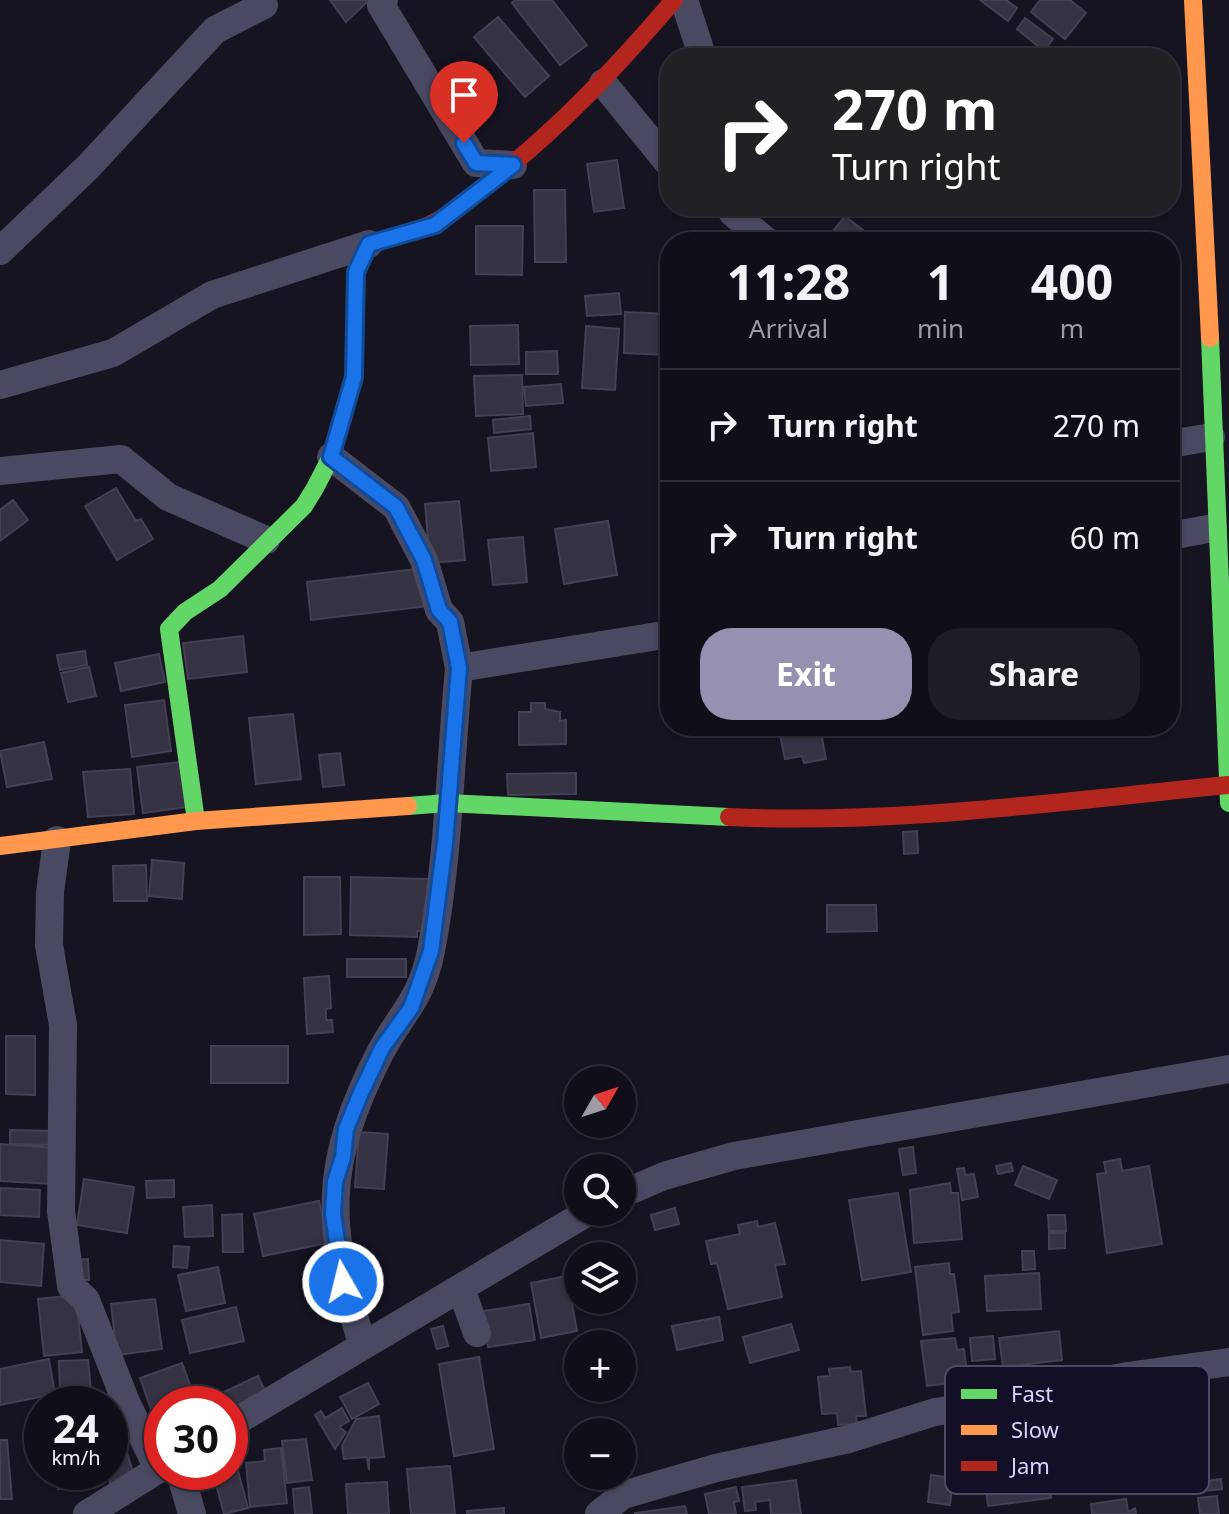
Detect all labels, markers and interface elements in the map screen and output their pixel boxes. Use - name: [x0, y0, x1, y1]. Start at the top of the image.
- pin: [430, 61, 498, 143]
- text: 270 m: [832, 70, 997, 146]
- icon: arrive: [442, 73, 486, 117]
- icon: right: [700, 80, 804, 184]
- text: Turn right: [832, 142, 1000, 191]
- text: 11:28: [727, 249, 850, 314]
- text: 1: [927, 249, 954, 314]
- text: 400: [1031, 249, 1113, 314]
- text: Arrival: [749, 310, 828, 346]
- text: min: [917, 310, 964, 346]
- text: m: [1060, 310, 1084, 346]
- icon: right: [700, 403, 744, 447]
- text: Turn right: [768, 405, 918, 446]
- text: 270 m: [1053, 405, 1140, 446]
- icon: right: [700, 515, 744, 559]
- text: Turn right: [768, 517, 918, 558]
- text: 60 m: [1070, 517, 1140, 558]
- button: Exit: [700, 628, 912, 720]
- button: Share: [928, 628, 1140, 720]
- north arrow: [564, 1066, 636, 1138]
- map controls: [564, 1066, 636, 1490]
- button: search: [564, 1154, 636, 1226]
- position arrow: [301, 1240, 385, 1324]
- button: layers: [564, 1242, 636, 1314]
- button: +: [564, 1330, 636, 1402]
- legend: [945, 1366, 1209, 1494]
- text: Fast: [1011, 1378, 1053, 1408]
- speed limit sign: 30: [144, 1386, 248, 1490]
- text: 24: [53, 1400, 99, 1455]
- text: Slow: [1011, 1414, 1060, 1444]
- button: −: [564, 1418, 636, 1490]
- text: km/h: [51, 1444, 101, 1471]
- text: Jam: [1009, 1450, 1050, 1480]

